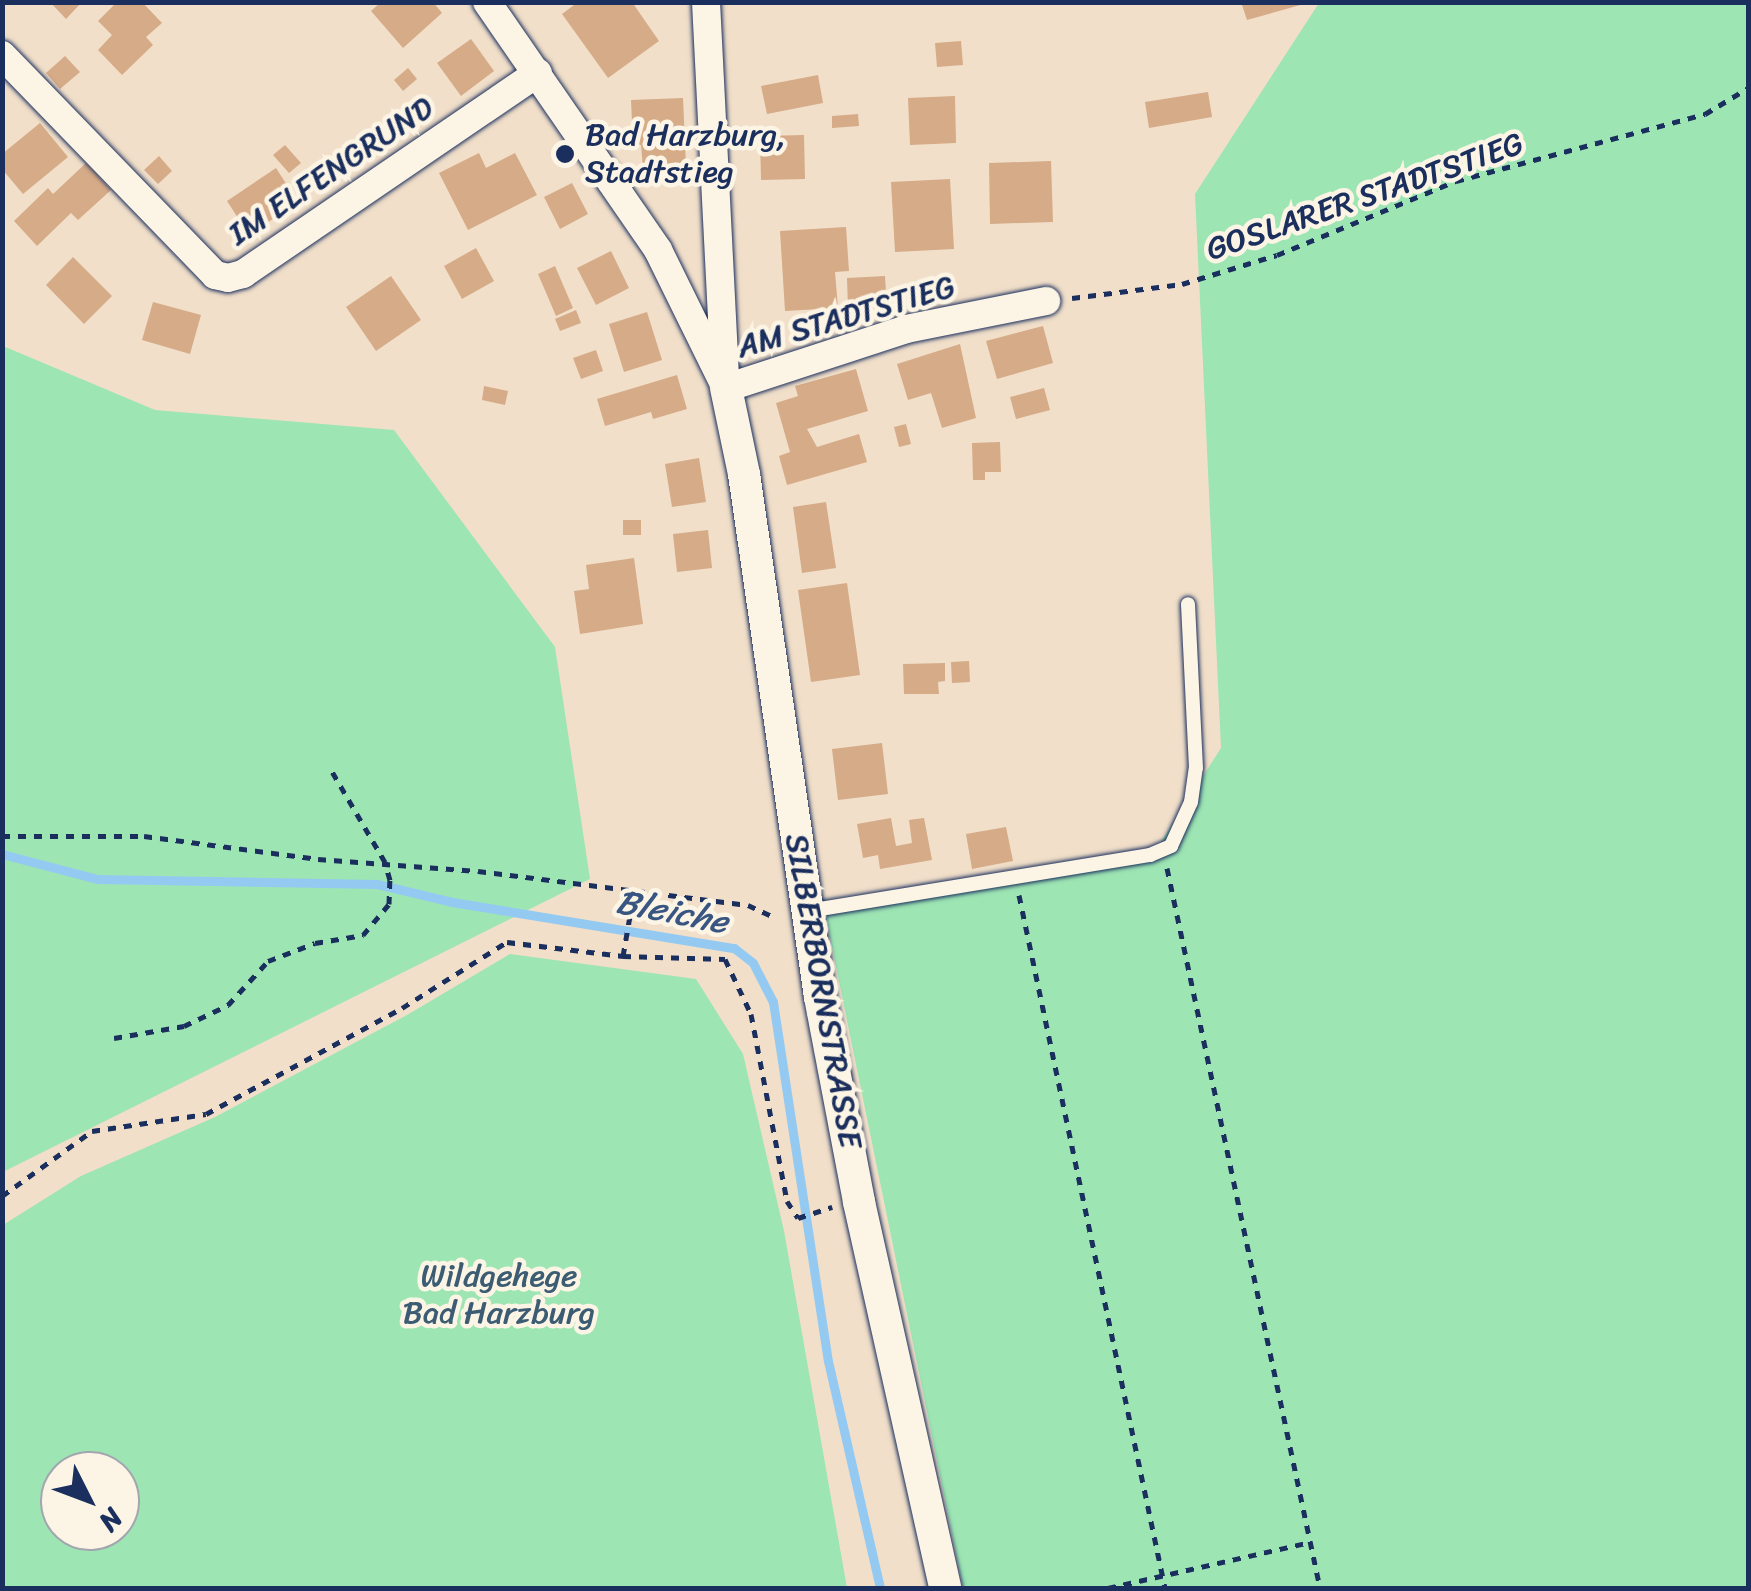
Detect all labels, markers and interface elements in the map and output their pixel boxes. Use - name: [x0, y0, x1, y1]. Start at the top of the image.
- street label: IM ELFENGRUND: [221, 88, 441, 254]
- place label: Bad Harzburg, Stadtstieg: [585, 117, 786, 192]
- street label: GOSLARER STADTSTIEG: [1200, 124, 1530, 270]
- marker: Bad Harzburg, Stadtstieg: [554, 143, 576, 165]
- street label: AM STADTSTIEG: [730, 267, 962, 367]
- street label: SILBERBORNSTRASSE: [776, 831, 870, 1151]
- water label: Bleiche: [613, 880, 731, 942]
- park label: Wildgehege Bad Harzburg: [403, 1258, 595, 1333]
- north arrow: [40, 1451, 140, 1551]
- text: N: [86, 1496, 136, 1544]

